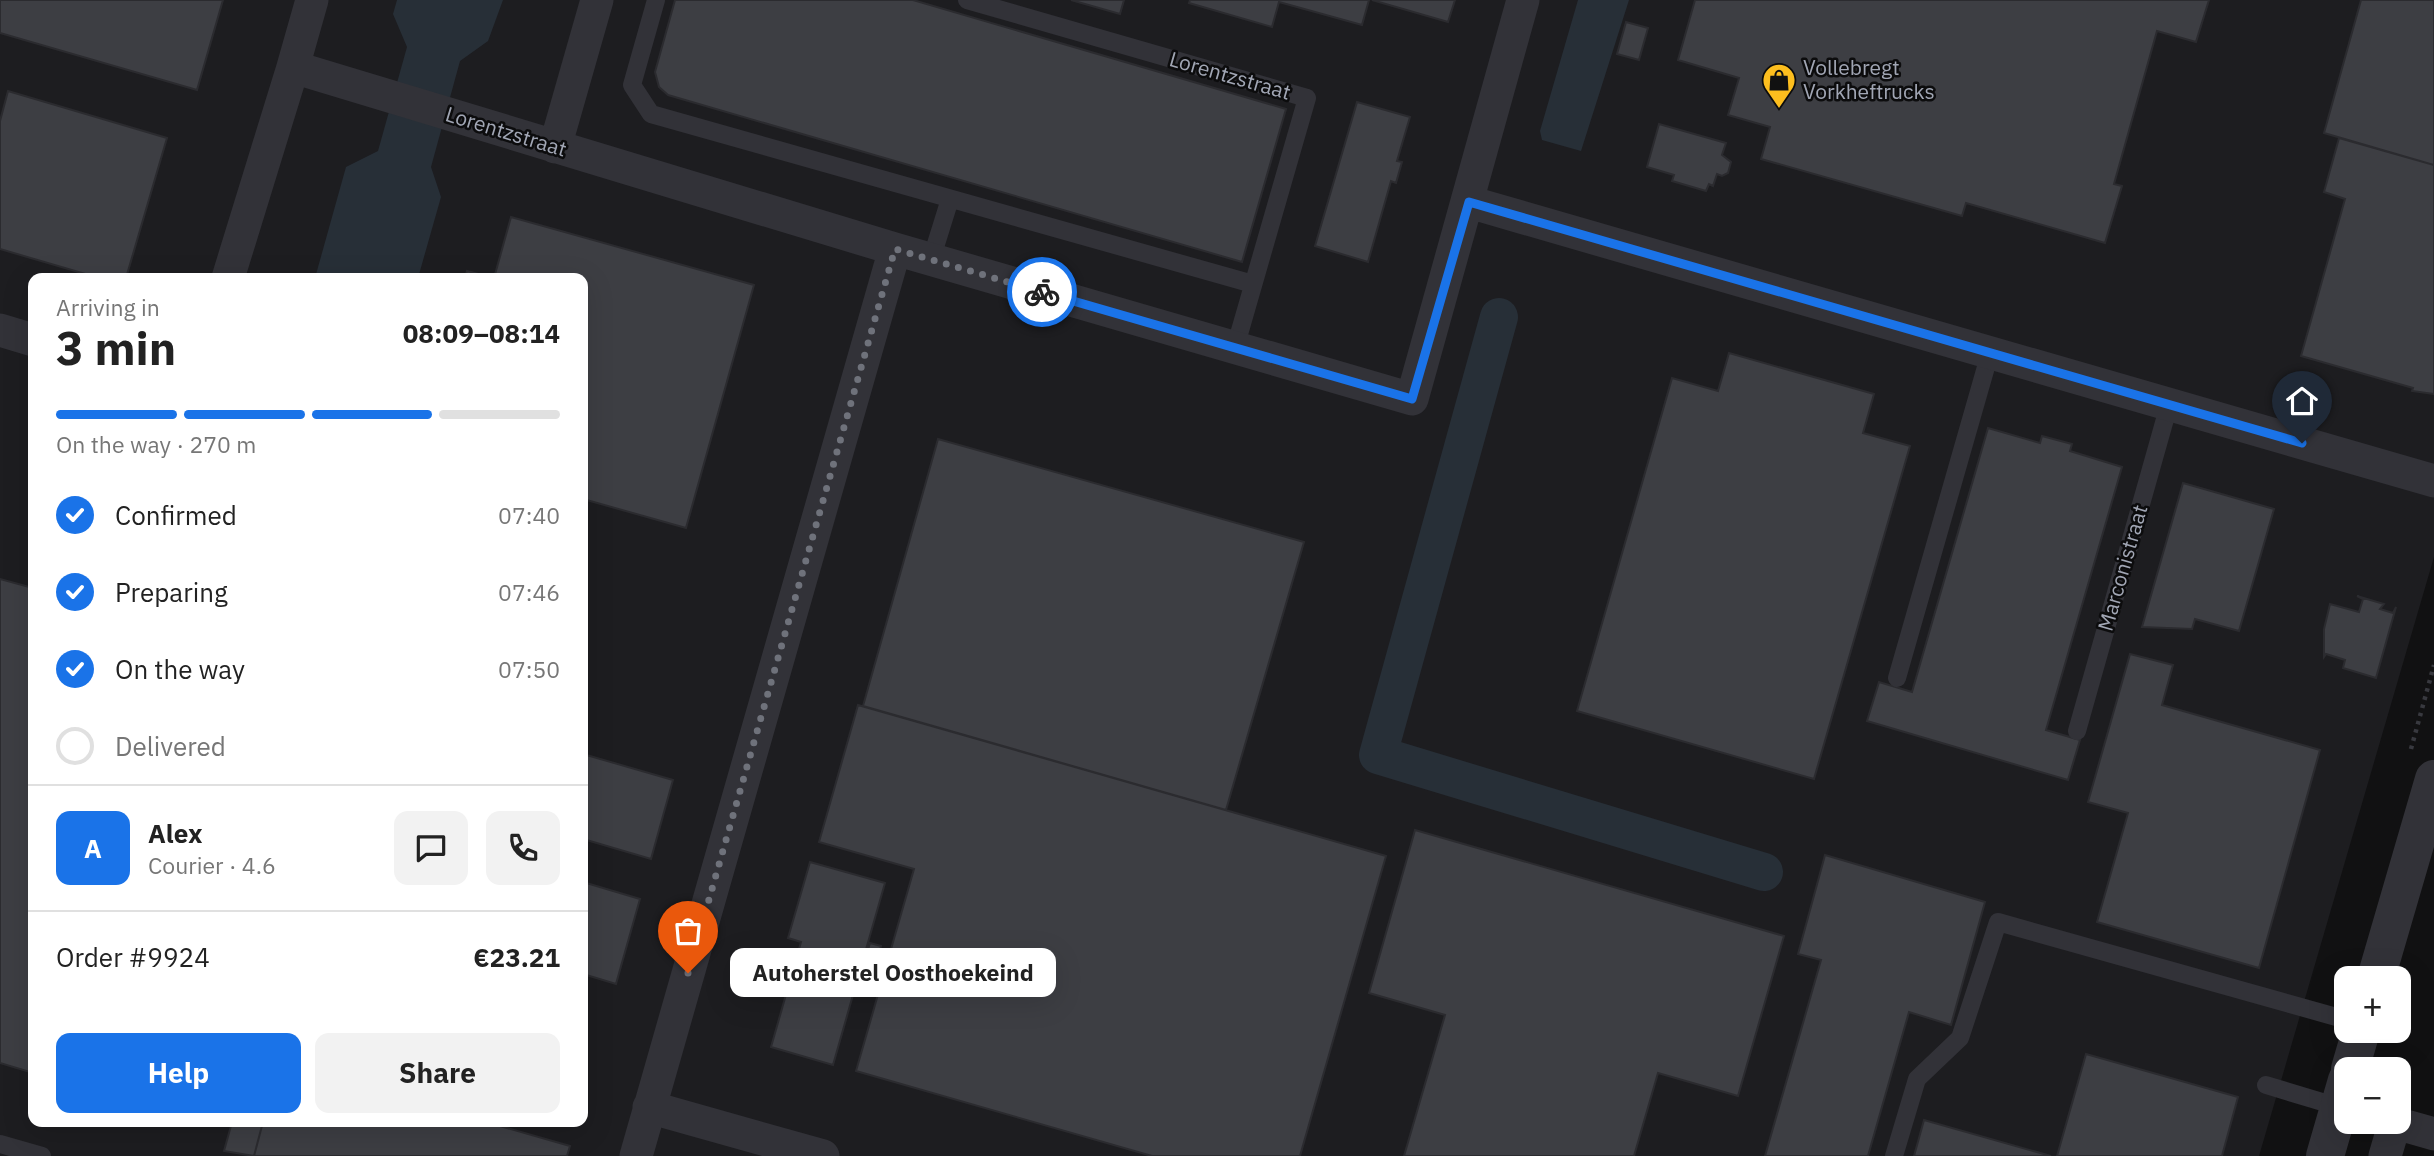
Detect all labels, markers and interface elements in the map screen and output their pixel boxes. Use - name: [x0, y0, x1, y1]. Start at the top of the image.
- street label: Lorentzstraat: [1166, 44, 1294, 106]
- place label: Vollebregt Vorkheftrucks: [1803, 53, 1935, 105]
- shop icon: Vollebregt Vorkheftrucks: [1760, 61, 1798, 110]
- street label: Lorentzstraat: [442, 99, 570, 163]
- courier: [1007, 257, 1077, 327]
- icon: bike: [1023, 273, 1061, 311]
- text: Arriving in: [56, 292, 160, 322]
- text: 08:09–08:14: [403, 316, 560, 350]
- text: 3 min: [56, 318, 176, 378]
- pin: [2272, 371, 2332, 443]
- icon: home: [2283, 382, 2321, 420]
- text: On the way · 270 m: [56, 429, 256, 459]
- icon: check: [56, 496, 94, 534]
- text: Confirmed: [115, 498, 237, 532]
- text: 07:40: [498, 500, 560, 530]
- street label: Marconistraat: [2091, 501, 2153, 634]
- icon: check: [56, 573, 94, 611]
- text: Preparing: [115, 575, 228, 609]
- text: 07:46: [498, 577, 560, 607]
- icon: check: [56, 650, 94, 688]
- text: On the way: [115, 652, 245, 686]
- text: 07:50: [498, 654, 560, 684]
- text: Delivered: [115, 729, 226, 763]
- button: chat: [394, 811, 468, 885]
- button: phone: [486, 811, 560, 885]
- text: Alex: [148, 816, 202, 850]
- text: A: [84, 831, 102, 865]
- text: Courier · 4.6: [148, 850, 276, 880]
- pin: [658, 901, 718, 973]
- icon: bag: [669, 912, 707, 950]
- text: Order #9924: [56, 940, 210, 974]
- text: €23.21: [473, 940, 560, 974]
- callout: Autoherstel Oosthoekeind: [730, 948, 1056, 998]
- text: Autoherstel Oosthoekeind: [752, 957, 1034, 987]
- map controls: [2334, 966, 2411, 1134]
- button: +: [2334, 966, 2411, 1043]
- button: Help: [56, 1033, 301, 1113]
- button: Share: [315, 1033, 560, 1113]
- button: −: [2334, 1057, 2411, 1134]

